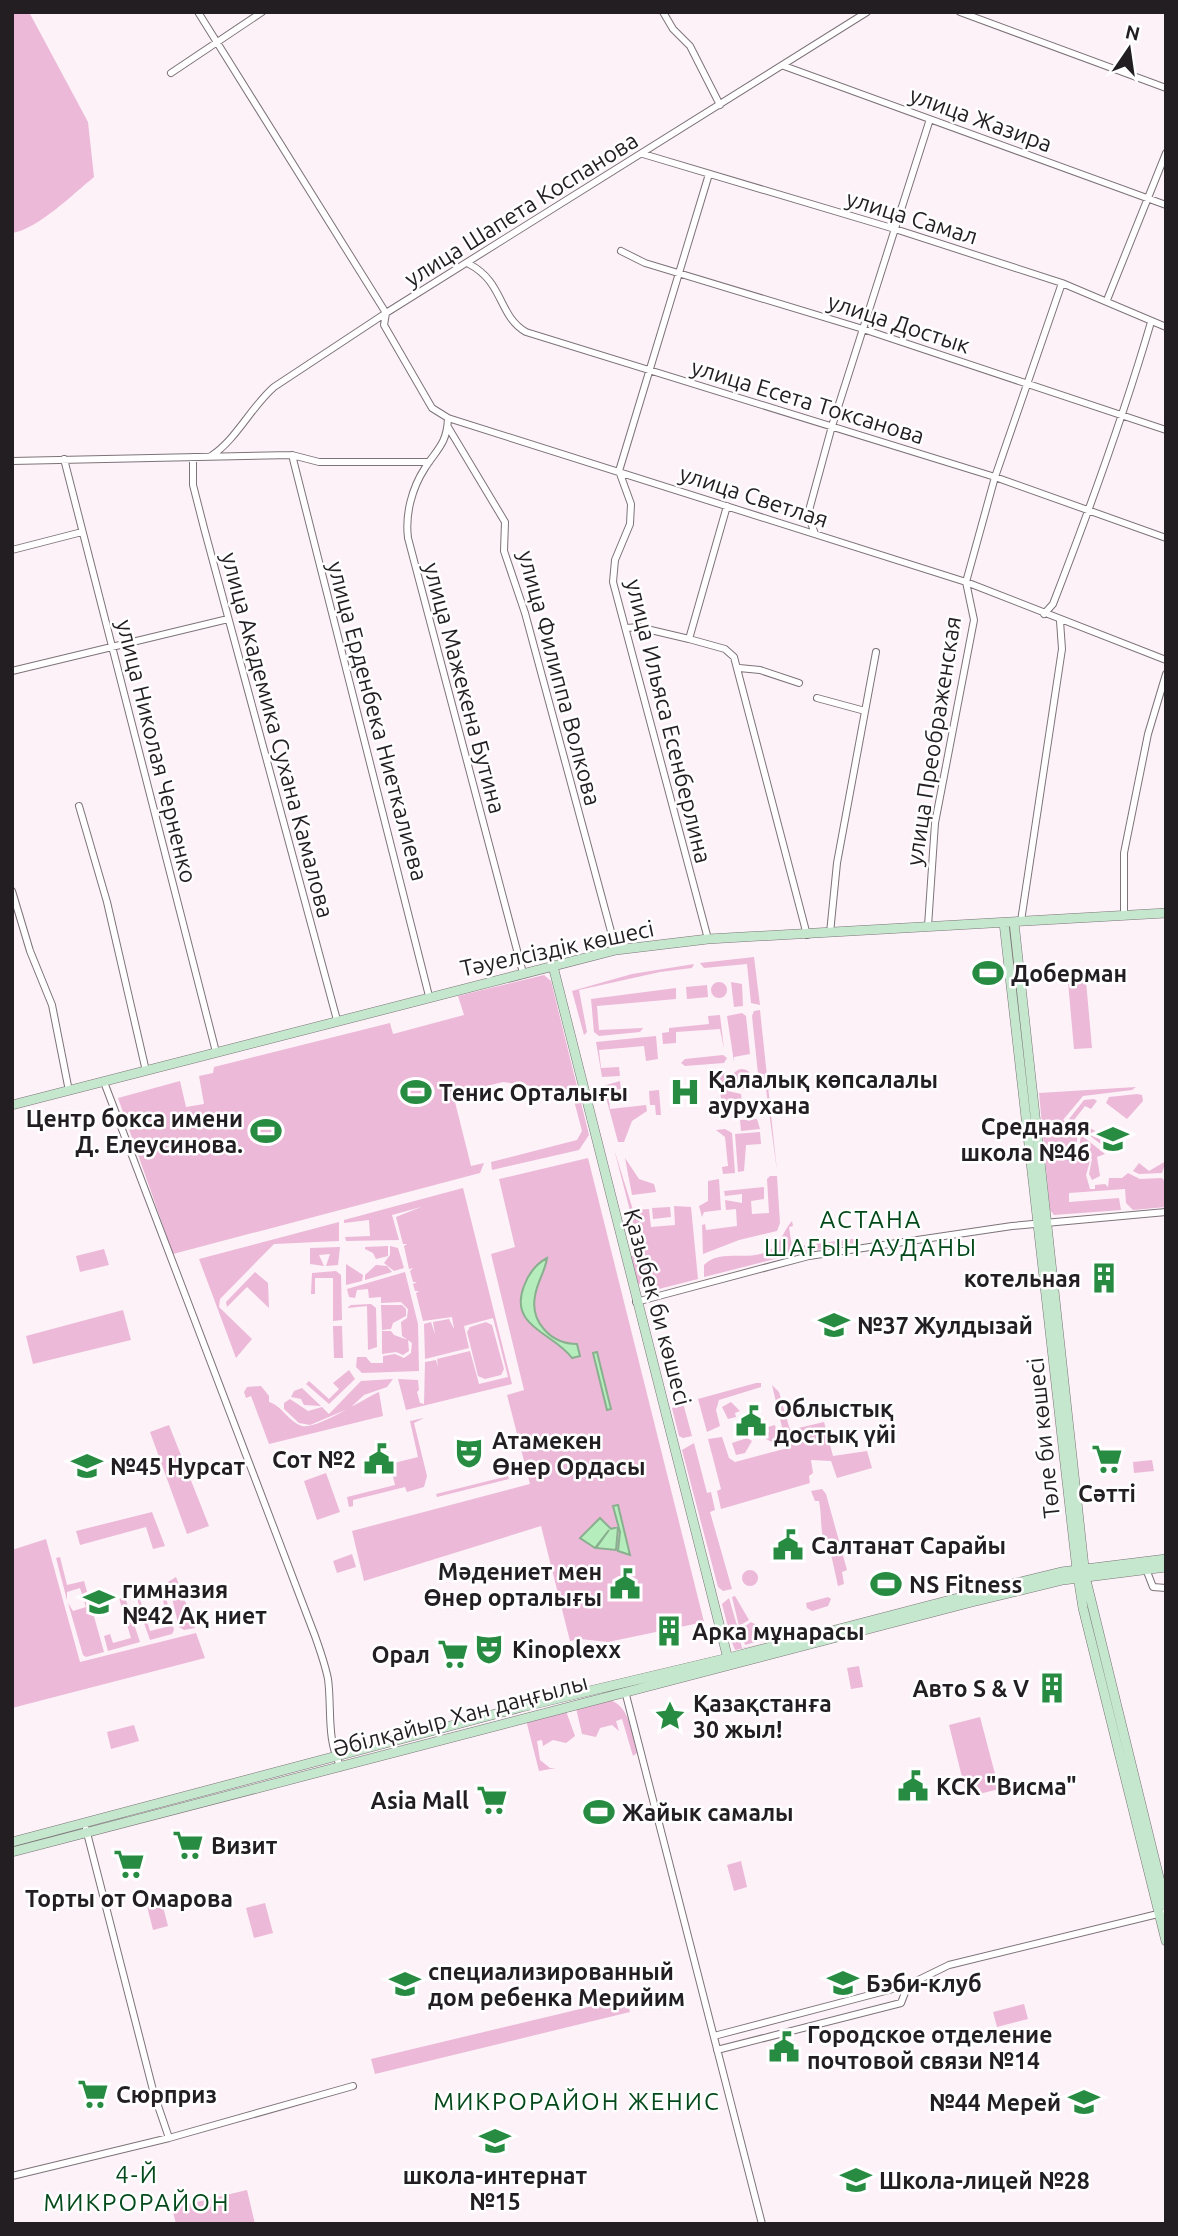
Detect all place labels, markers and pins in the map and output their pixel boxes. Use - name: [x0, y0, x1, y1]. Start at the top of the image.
- sports icon: Доберман: [971, 956, 1005, 990]
- place label: Доберман: [1011, 961, 1127, 986]
- place label: Қалалық көпсалалы аурухана: [708, 1067, 938, 1118]
- sports icon: Тенис Орталығы: [399, 1075, 433, 1109]
- hospital icon: Қалалық көпсалалы аурухана: [668, 1075, 702, 1109]
- place label: Тенис Орталығы: [439, 1080, 628, 1105]
- place label: Центр бокса имени Д. Елеусинова.: [26, 1106, 243, 1157]
- sports icon: Центр бокса имени Д. Елеусинова.: [249, 1114, 283, 1148]
- place label: Среднаяя школа №46: [961, 1114, 1090, 1165]
- school or university icon: Среднаяя школа №46: [1096, 1122, 1130, 1156]
- building icon: котельная: [1087, 1261, 1121, 1295]
- place label: котельная: [964, 1266, 1081, 1291]
- school or university icon: №37 Жулдызай: [817, 1308, 851, 1342]
- place label: №37 Жулдызай: [857, 1313, 1033, 1338]
- place label: Облыстық достық үйі: [774, 1396, 896, 1447]
- public building icon: Облыстық достық үйі: [734, 1404, 768, 1438]
- place label: Атамекен Өнер Ордасы: [492, 1428, 645, 1479]
- theatre icon: Атамекен Өнер Ордасы: [452, 1436, 486, 1470]
- public building icon: Сот №2: [362, 1442, 396, 1476]
- supermarket icon: Cәтті: [1090, 1442, 1124, 1476]
- place label: Сот №2: [272, 1447, 356, 1472]
- school or university icon: №45 Нурсат: [70, 1449, 104, 1483]
- place label: №45 Нурсат: [110, 1454, 246, 1479]
- place label: Cәтті: [1078, 1481, 1136, 1506]
- public building icon: Салтанат Сарайы: [771, 1528, 805, 1562]
- place label: Салтанат Сарайы: [811, 1533, 1006, 1558]
- place label: Мәдениет мен Өнер орталығы: [423, 1559, 602, 1610]
- public building icon: Мәдениет мен Өнер орталығы: [608, 1567, 642, 1601]
- sports icon: NS Fitness: [869, 1567, 903, 1601]
- place label: NS Fitness: [909, 1572, 1022, 1597]
- place label: гимназия №42 Ақ ниет: [122, 1577, 267, 1628]
- school or university icon: гимназия №42 Ақ ниет: [82, 1585, 116, 1619]
- building icon: Арка мұнарасы: [652, 1614, 686, 1648]
- place label: Арка мұнарасы: [692, 1619, 865, 1644]
- theatre icon: Kinoplexx: [472, 1632, 506, 1666]
- supermarket icon: Орал: [436, 1637, 470, 1671]
- place label: Kinoplexx: [512, 1637, 621, 1662]
- place label: Орал: [371, 1642, 430, 1667]
- building icon: Авто S & V: [1035, 1671, 1069, 1705]
- place label: Авто S & V: [912, 1676, 1029, 1701]
- place label: Қазақстанға 30 жыл!: [693, 1691, 832, 1742]
- place icon: Қазақстанға 30 жыл!: [653, 1699, 687, 1733]
- public building icon: КСК "Висма": [896, 1769, 930, 1803]
- place label: КСК "Висма": [936, 1774, 1077, 1799]
- supermarket icon: Asia Mall: [475, 1783, 509, 1817]
- place label: Asia Mall: [370, 1788, 469, 1813]
- sports icon: Жайык самалы: [582, 1795, 616, 1829]
- place label: Жайык самалы: [622, 1800, 794, 1825]
- supermarket icon: Визит: [171, 1828, 205, 1862]
- place label: Визит: [211, 1833, 278, 1858]
- supermarket icon: Торты от Омарова: [112, 1847, 146, 1881]
- place label: Торты от Омарова: [25, 1886, 233, 1911]
- place label: специализированный дом ребенка Мерийим: [428, 1959, 685, 2010]
- school or university icon: Бэби-клуб: [826, 1966, 860, 2000]
- school or university icon: специализированный дом ребенка Мерийим: [388, 1967, 422, 2001]
- place label: Бэби-клуб: [866, 1971, 982, 1996]
- place label: Городское отделение почтовой связи №14: [807, 2022, 1052, 2073]
- public building icon: Городское отделение почтовой связи №14: [767, 2030, 801, 2064]
- supermarket icon: Сюрприз: [76, 2077, 110, 2111]
- place label: Сюрприз: [116, 2082, 217, 2107]
- school or university icon: №44 Мерей: [1067, 2085, 1101, 2119]
- place label: №44 Мерей: [929, 2090, 1061, 2115]
- school or university icon: школа-интернат №15: [478, 2124, 512, 2158]
- place label: школа-интернат №15: [403, 2163, 588, 2214]
- school or university icon: Школа-лицей №28: [839, 2163, 873, 2197]
- place label: Школа-лицей №28: [879, 2168, 1090, 2193]

